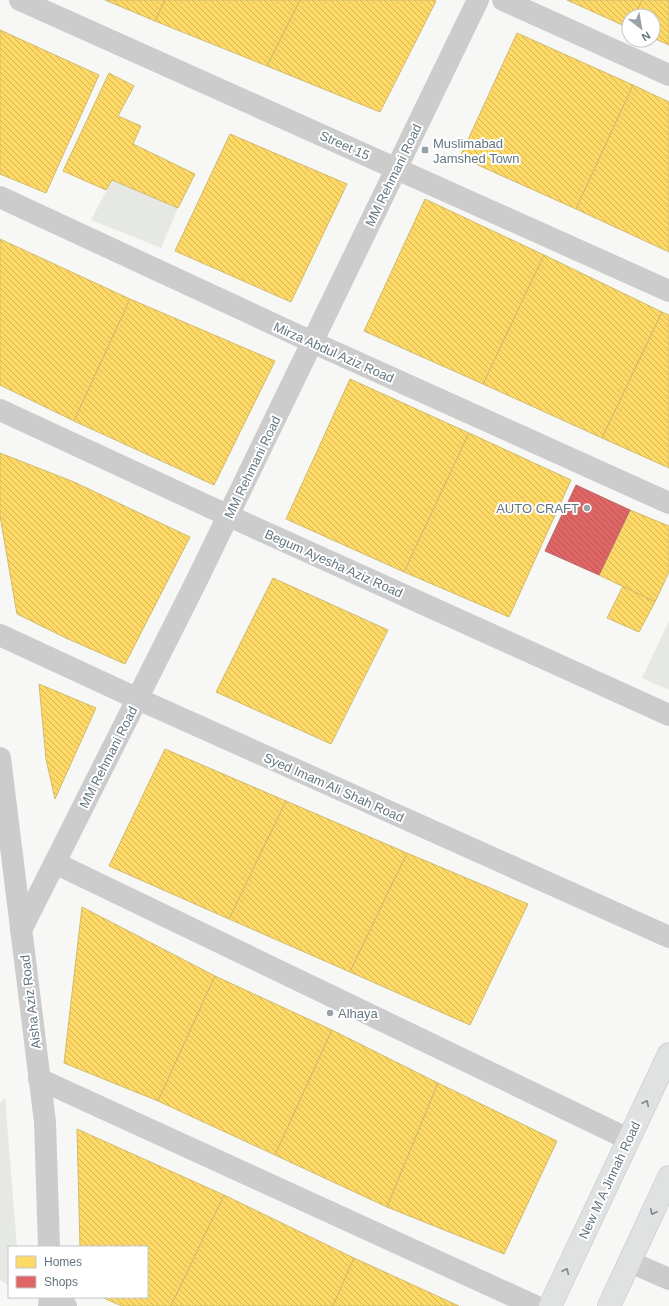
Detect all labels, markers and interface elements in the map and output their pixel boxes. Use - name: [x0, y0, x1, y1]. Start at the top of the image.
- north arrow: [621, 8, 661, 48]
- text: N: [640, 29, 653, 44]
- street label: MM Rehmani Road: [362, 122, 425, 229]
- street label: Street 15: [318, 128, 372, 163]
- place label: Muslimabad Jamshed Town: [433, 136, 519, 166]
- marker: Muslimabad Jamshed Town: [420, 145, 430, 155]
- street label: Mirza Abdul Aziz Road: [271, 319, 396, 386]
- street label: MM Rehmani Road: [221, 414, 284, 521]
- place label: AUTO CRAFT: [496, 501, 579, 516]
- marker: AUTO CRAFT: [582, 503, 592, 513]
- street label: Begum Ayesha Aziz Road: [263, 526, 405, 601]
- street label: MM Rehmani Road: [76, 704, 141, 811]
- street label: Syed Imam Ali Shah Road: [261, 750, 406, 825]
- street label: Aisha Aziz Road: [17, 954, 44, 1050]
- place label: Alhaya: [338, 1006, 379, 1021]
- marker: Alhaya: [325, 1008, 335, 1018]
- one-way arrow: [641, 1099, 649, 1107]
- street label: New M A Jinnah Road: [576, 1119, 643, 1241]
- one-way arrow: [650, 1208, 658, 1216]
- legend: [8, 1246, 148, 1298]
- text: Homes: [44, 1255, 82, 1269]
- one-way arrow: [561, 1267, 569, 1275]
- text: Shops: [44, 1275, 78, 1289]

